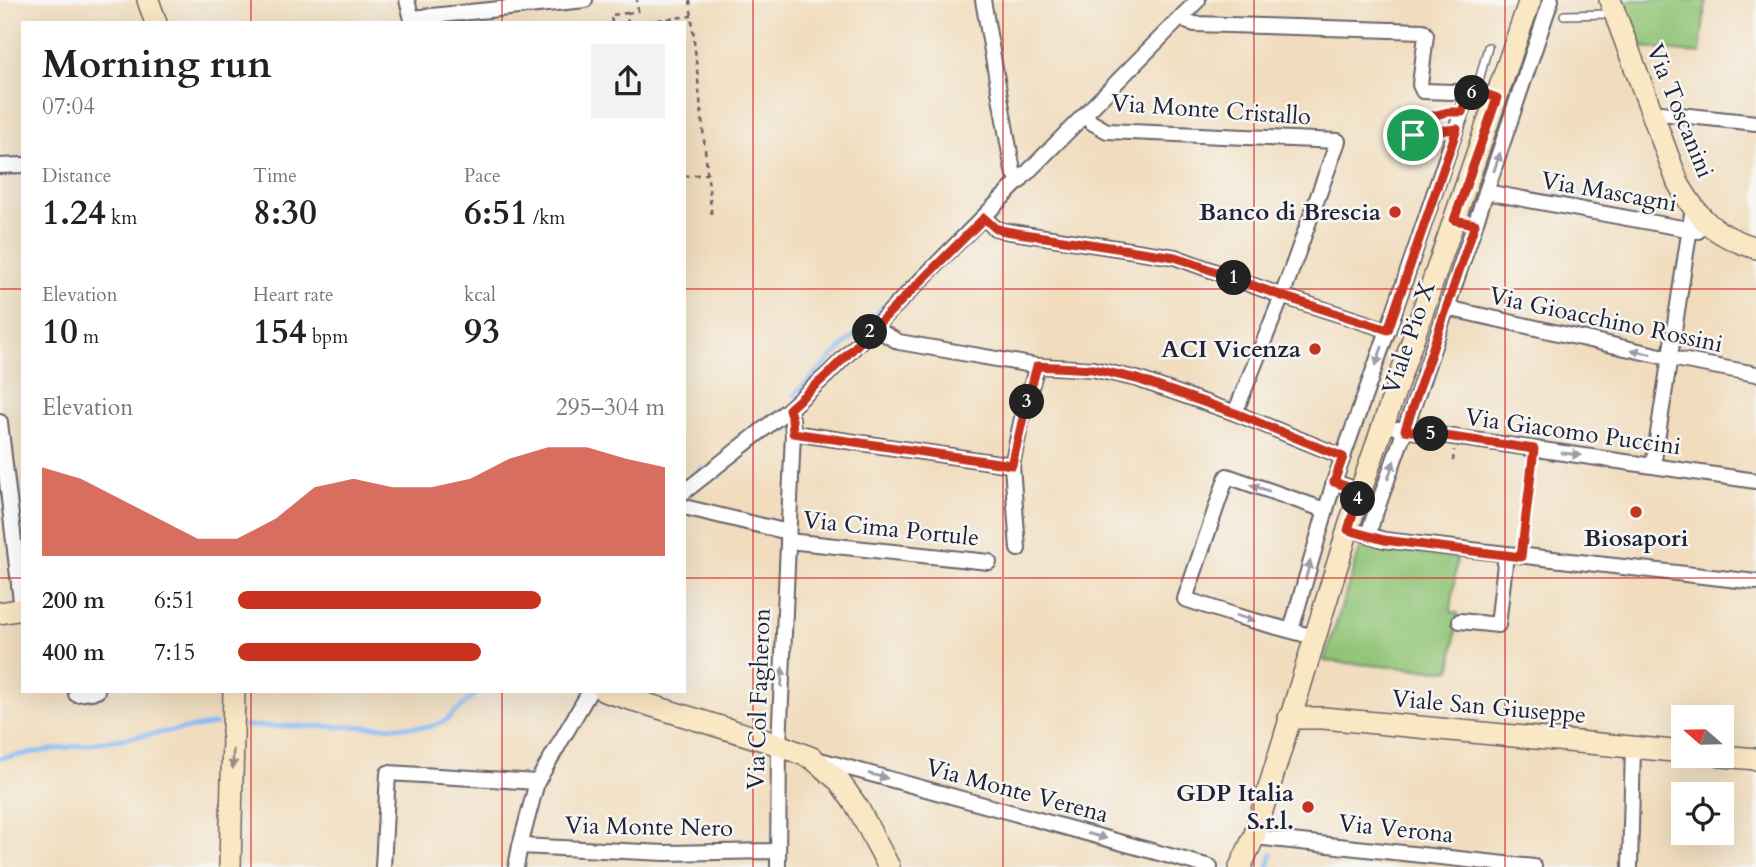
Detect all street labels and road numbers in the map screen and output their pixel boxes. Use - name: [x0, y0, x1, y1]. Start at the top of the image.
- street label: Via Toscanini: [1638, 39, 1722, 183]
- street label: Via Monte Cristallo: [1110, 87, 1312, 133]
- street label: Via Mascagni: [1538, 164, 1680, 220]
- street label: Viale Pio X: [1374, 277, 1444, 399]
- street label: Via Gioacchino Rossini: [1486, 279, 1726, 361]
- street label: Via Giacomo Puccini: [1463, 401, 1683, 463]
- street label: Via Cima Portule: [801, 503, 981, 555]
- street label: Via Col Fagheron: [739, 607, 779, 791]
- street label: Viale San Giuseppe: [1390, 682, 1588, 732]
- street label: Via Monte Verena: [922, 751, 1112, 831]
- street label: Via Verona: [1337, 807, 1456, 852]
- street label: Via Monte Nero: [564, 809, 734, 845]

